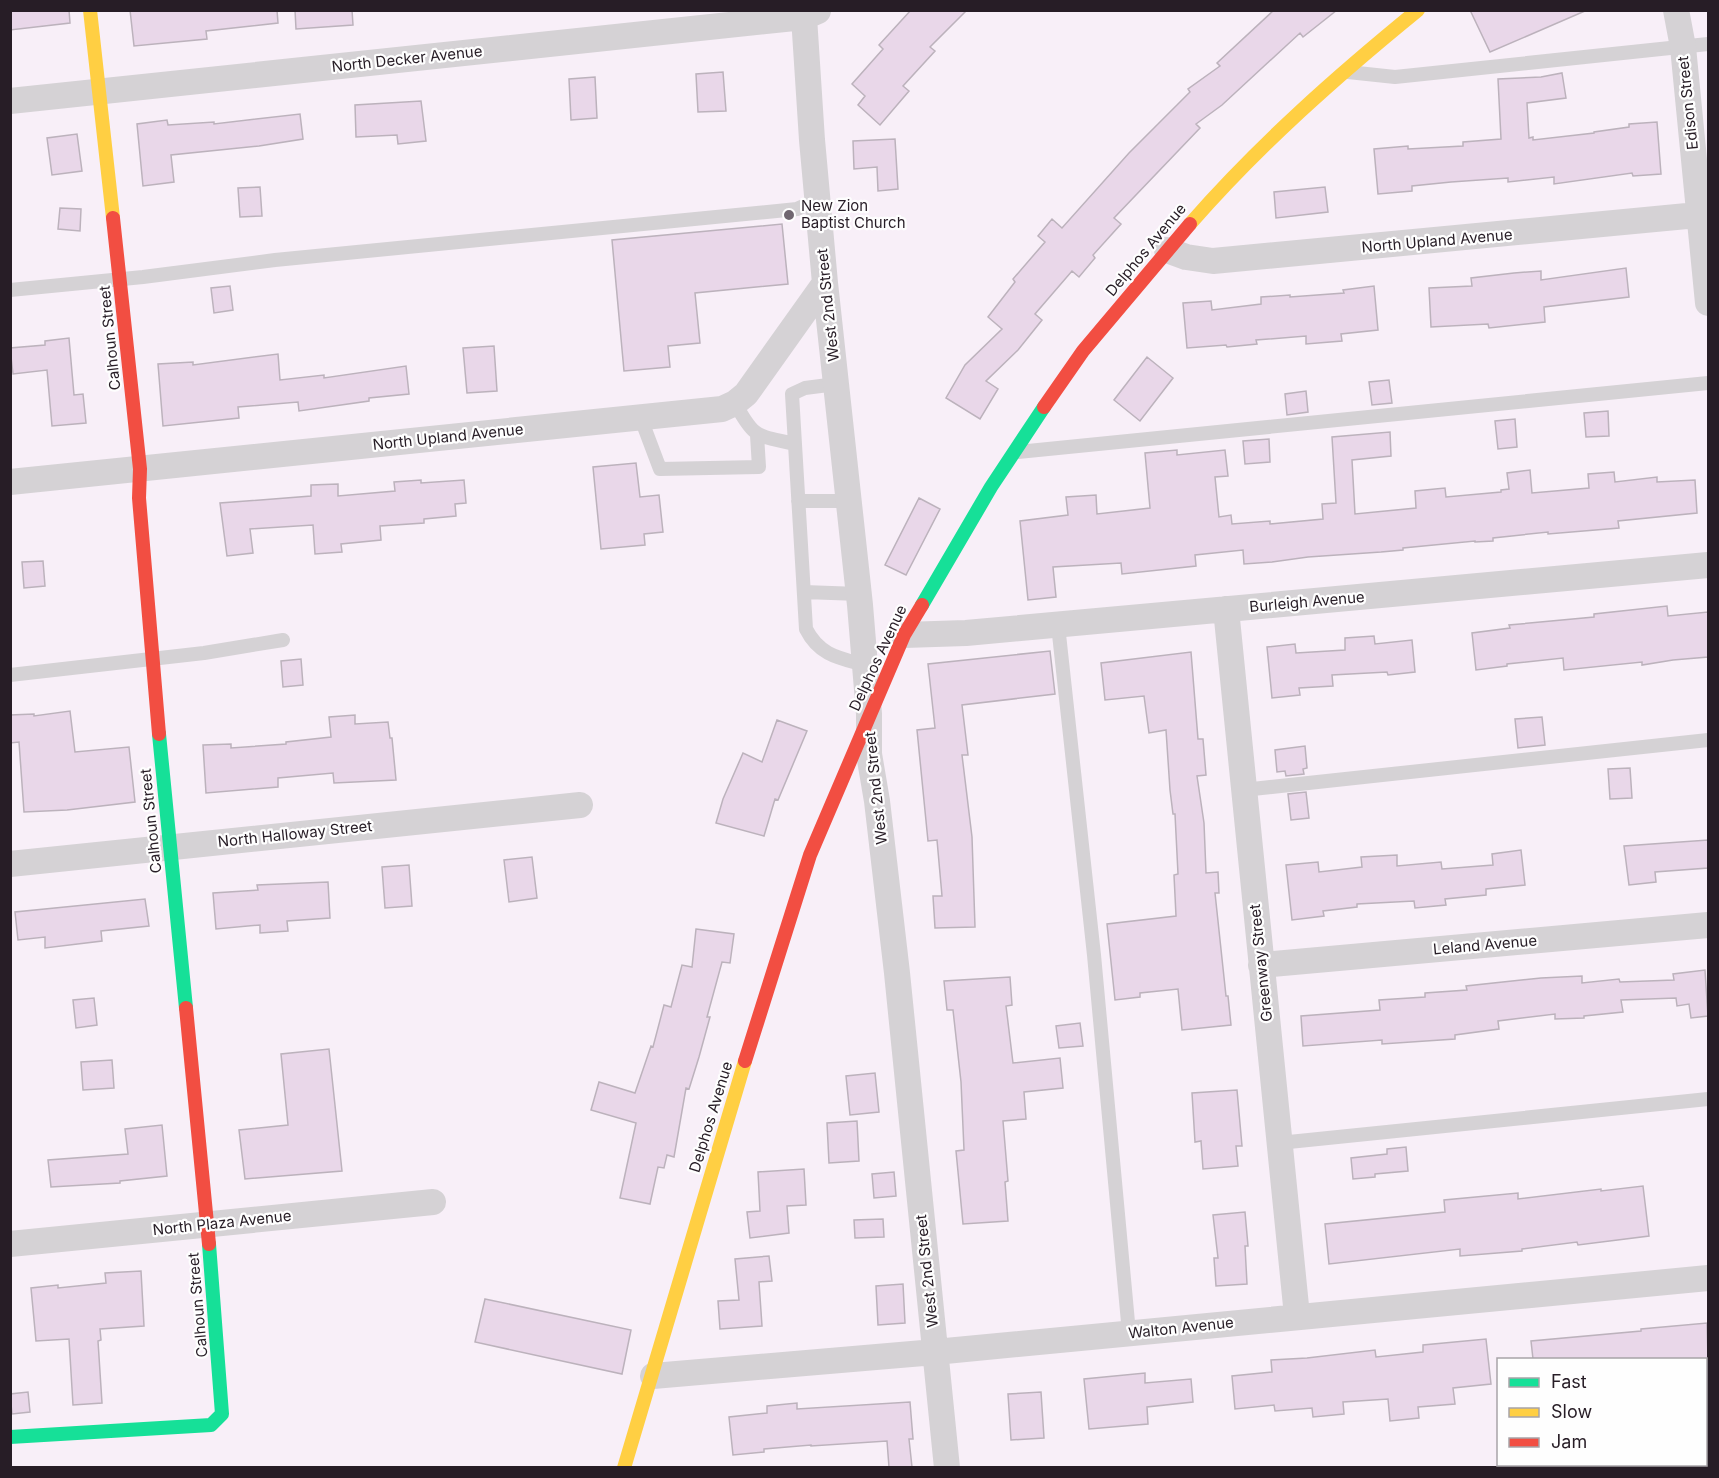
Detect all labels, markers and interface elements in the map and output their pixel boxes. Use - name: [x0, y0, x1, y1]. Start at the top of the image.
- street label: North Decker Avenue: [331, 41, 483, 76]
- street label: Edison Street: [1673, 55, 1702, 151]
- place label: New Zion Baptist Church: [801, 196, 906, 232]
- street label: Delphos Avenue: [1101, 199, 1190, 300]
- marker: New Zion Baptist Church: [782, 208, 796, 222]
- street label: North Upland Avenue: [1361, 224, 1513, 257]
- street label: West 2nd Street: [812, 248, 843, 363]
- street label: Calhoun Street: [95, 285, 124, 391]
- street label: North Upland Avenue: [372, 419, 524, 454]
- street label: Burleigh Avenue: [1249, 587, 1365, 616]
- street label: Delphos Avenue: [845, 602, 910, 714]
- street label: West 2nd Street: [860, 731, 891, 846]
- street label: Calhoun Street: [136, 768, 165, 874]
- street label: North Halloway Street: [217, 816, 373, 851]
- street label: Greenway Street: [1245, 903, 1276, 1023]
- street label: Leland Avenue: [1432, 930, 1538, 959]
- street label: Delphos Avenue: [685, 1059, 736, 1175]
- street label: North Plaza Avenue: [152, 1206, 292, 1239]
- street label: West 2nd Street: [911, 1214, 942, 1329]
- street label: Calhoun Street: [183, 1252, 212, 1358]
- street label: Walton Avenue: [1127, 1313, 1235, 1342]
- legend: [1497, 1358, 1707, 1466]
- text: Fast: [1551, 1371, 1587, 1392]
- text: Slow: [1551, 1401, 1592, 1422]
- text: Jam: [1551, 1431, 1587, 1452]

